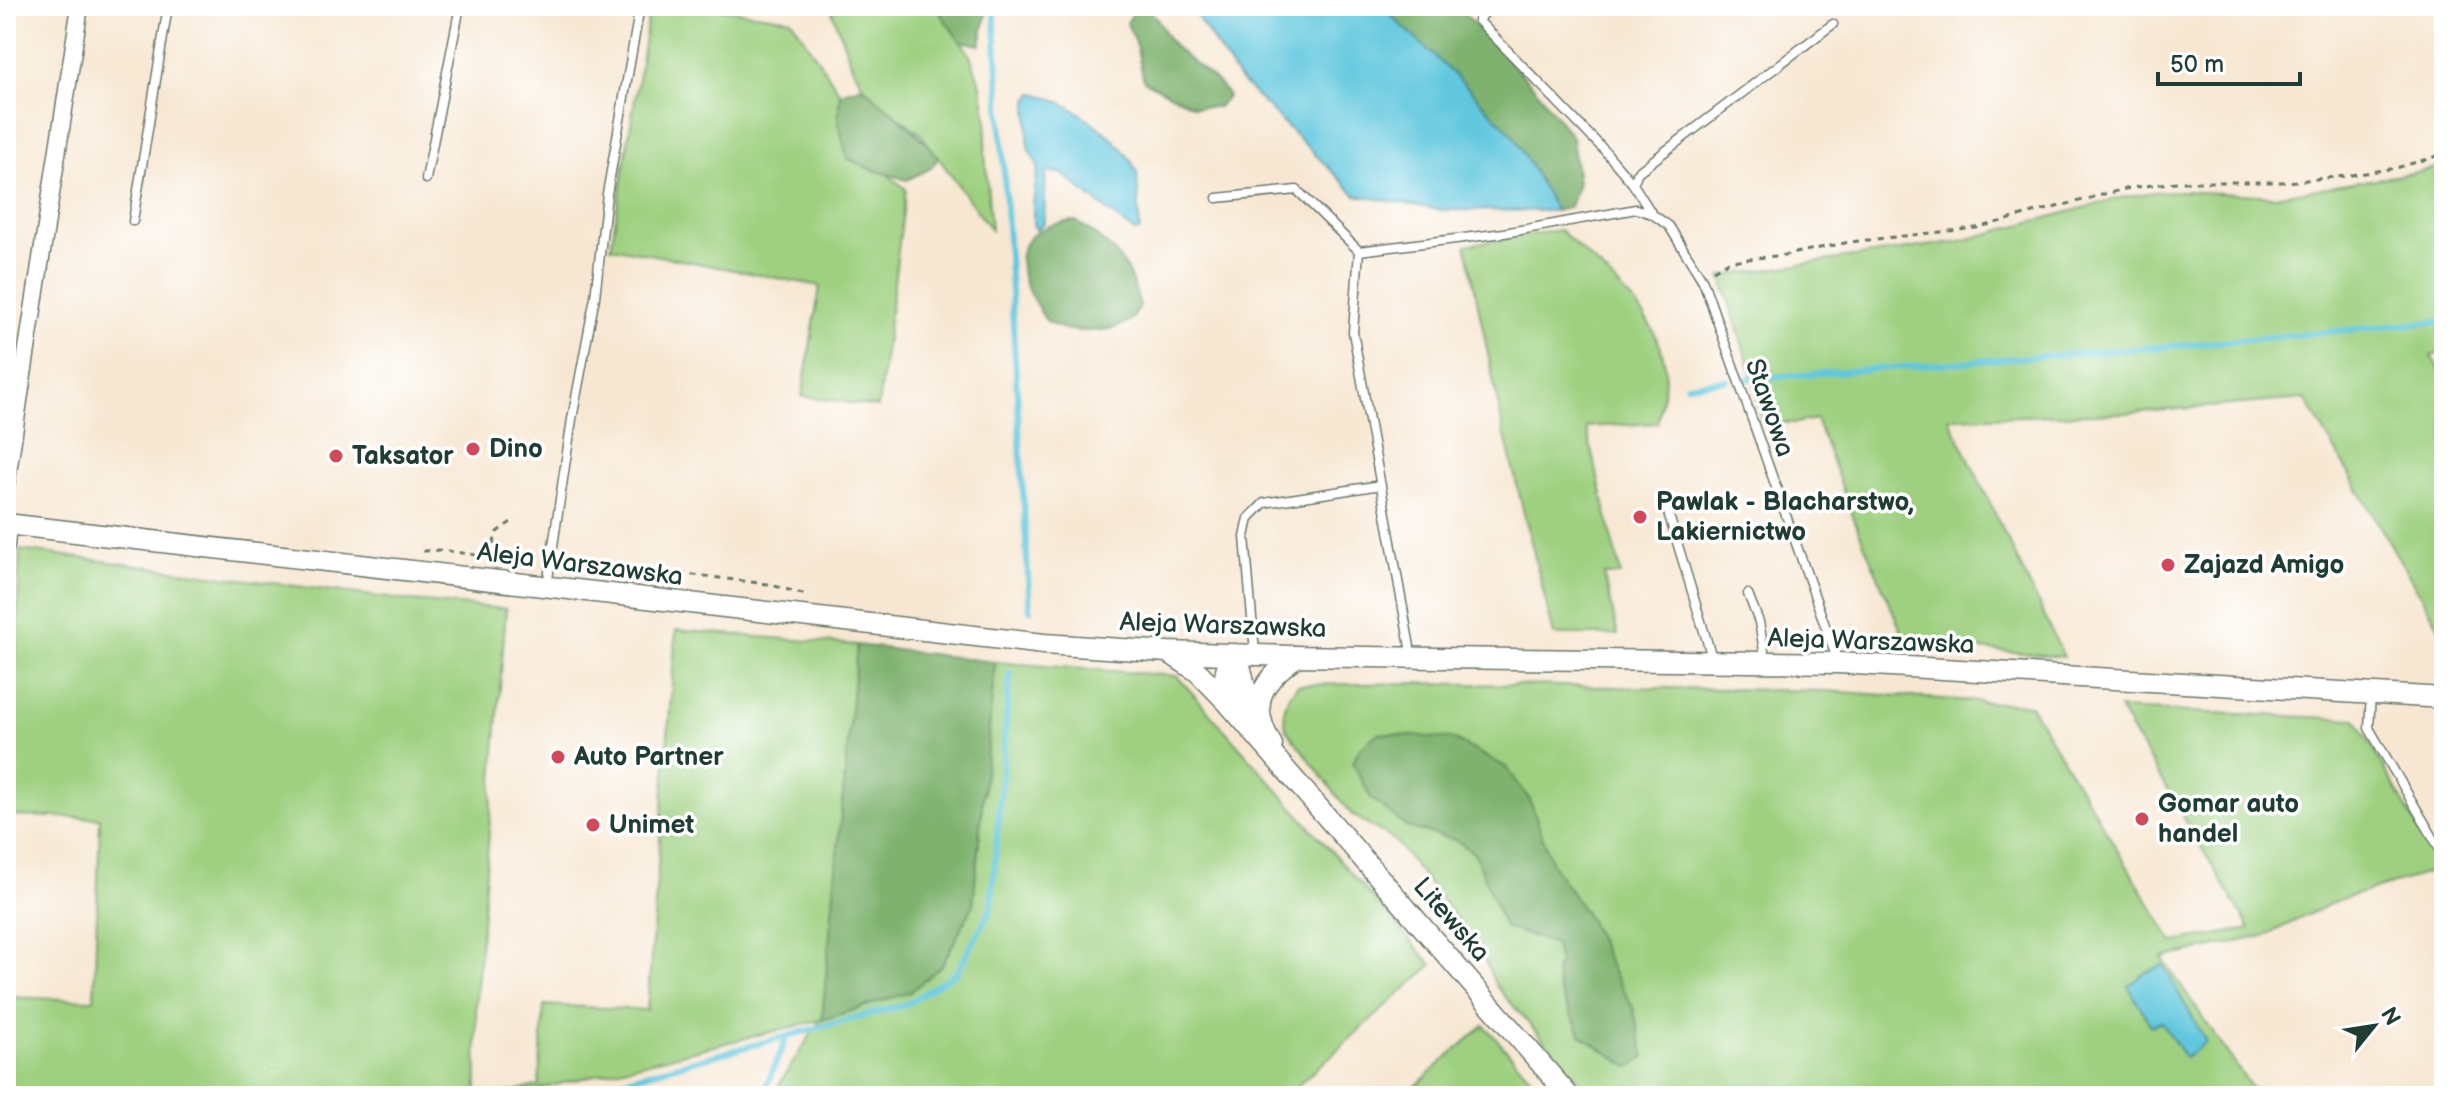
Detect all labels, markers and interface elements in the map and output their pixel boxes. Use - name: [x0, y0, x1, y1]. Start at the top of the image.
- scale bar: [2158, 36, 2300, 86]
- text: 50 m: [2170, 50, 2224, 79]
- street label: Stawowa: [1738, 355, 1800, 461]
- place label: Dino: [489, 434, 543, 465]
- marker: Dino: [464, 440, 482, 458]
- place label: Taksator: [352, 441, 454, 472]
- marker: Taksator: [327, 447, 345, 465]
- place label: Pawlak - Blacharstwo, Lakiernictwo: [1656, 487, 1914, 548]
- marker: Pawlak - Blacharstwo, Lakiernictwo: [1631, 508, 1649, 526]
- street label: Aleja Warszawska: [475, 537, 685, 593]
- place label: Zajazd Amigo: [2184, 550, 2344, 581]
- marker: Zajazd Amigo: [2159, 556, 2177, 574]
- street label: Aleja Warszawska: [1119, 607, 1327, 645]
- street label: Aleja Warszawska: [1767, 623, 1975, 661]
- place label: Auto Partner: [573, 742, 724, 773]
- marker: Auto Partner: [549, 748, 567, 766]
- place label: Gomar auto handel: [2158, 789, 2299, 850]
- place label: Unimet: [609, 810, 695, 841]
- marker: Gomar auto handel: [2133, 810, 2151, 828]
- marker: Unimet: [584, 816, 602, 834]
- street label: Litewska: [1406, 872, 1496, 968]
- north arrow: [2334, 986, 2414, 1066]
- text: N: [2374, 1003, 2406, 1031]

